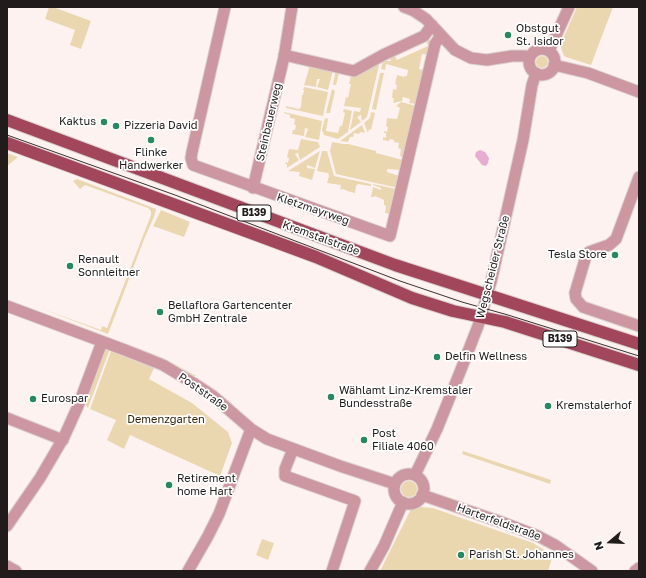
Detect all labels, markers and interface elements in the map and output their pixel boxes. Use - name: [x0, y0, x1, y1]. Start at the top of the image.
- place label: Obstgut St. Isidor: [516, 22, 563, 48]
- marker: Obstgut St. Isidor: [503, 30, 513, 40]
- street label: Steinbauerweg: [254, 82, 284, 162]
- place label: Kaktus: [59, 115, 96, 129]
- marker: Kaktus: [99, 117, 109, 127]
- place label: Pizzeria David: [124, 119, 198, 133]
- marker: Pizzeria David: [111, 121, 121, 131]
- marker: Flinke Handwerker: [146, 135, 156, 145]
- place label: Flinke Handwerker: [119, 146, 183, 172]
- street label: Kletzmayrweg: [275, 190, 351, 228]
- road number: B139: [237, 205, 271, 221]
- street label: Wegscheider Straße: [474, 214, 512, 320]
- street label: Kremstalstraße: [281, 218, 361, 258]
- place label: Tesla Store: [548, 248, 607, 262]
- marker: Tesla Store: [610, 250, 620, 260]
- place label: Renault Sonnleitner: [78, 253, 140, 279]
- marker: Renault Sonnleitner: [65, 261, 75, 271]
- place label: Bellaflora Gartencenter GmbH Zentrale: [168, 299, 292, 325]
- marker: Bellaflora Gartencenter GmbH Zentrale: [155, 307, 165, 317]
- road number: B139: [543, 331, 577, 347]
- place label: Delfin Wellness: [445, 350, 527, 364]
- marker: Delfin Wellness: [432, 352, 442, 362]
- street label: Poststraße: [176, 370, 230, 414]
- place label: Wählamt Linz-Kremstaler Bundesstraße: [339, 384, 472, 410]
- place label: Eurospar: [41, 392, 88, 406]
- marker: Wählamt Linz-Kremstaler Bundesstraße: [326, 392, 336, 402]
- marker: Eurospar: [28, 394, 38, 404]
- place label: Kremstalerhof: [556, 399, 632, 413]
- marker: Kremstalerhof: [543, 401, 553, 411]
- park label: Demenzgarten: [127, 413, 205, 427]
- place label: Post Filiale 4060: [372, 427, 434, 453]
- marker: Post Filiale 4060: [359, 435, 369, 445]
- place label: Retirement home Hart: [177, 472, 236, 498]
- marker: Retirement home Hart: [164, 480, 174, 490]
- street label: Harterfeldstraße: [455, 501, 543, 543]
- north arrow: [590, 522, 630, 562]
- text: N: [591, 540, 606, 552]
- place label: Parish St. Johannes: [469, 548, 574, 562]
- marker: Parish St. Johannes: [456, 550, 466, 560]

